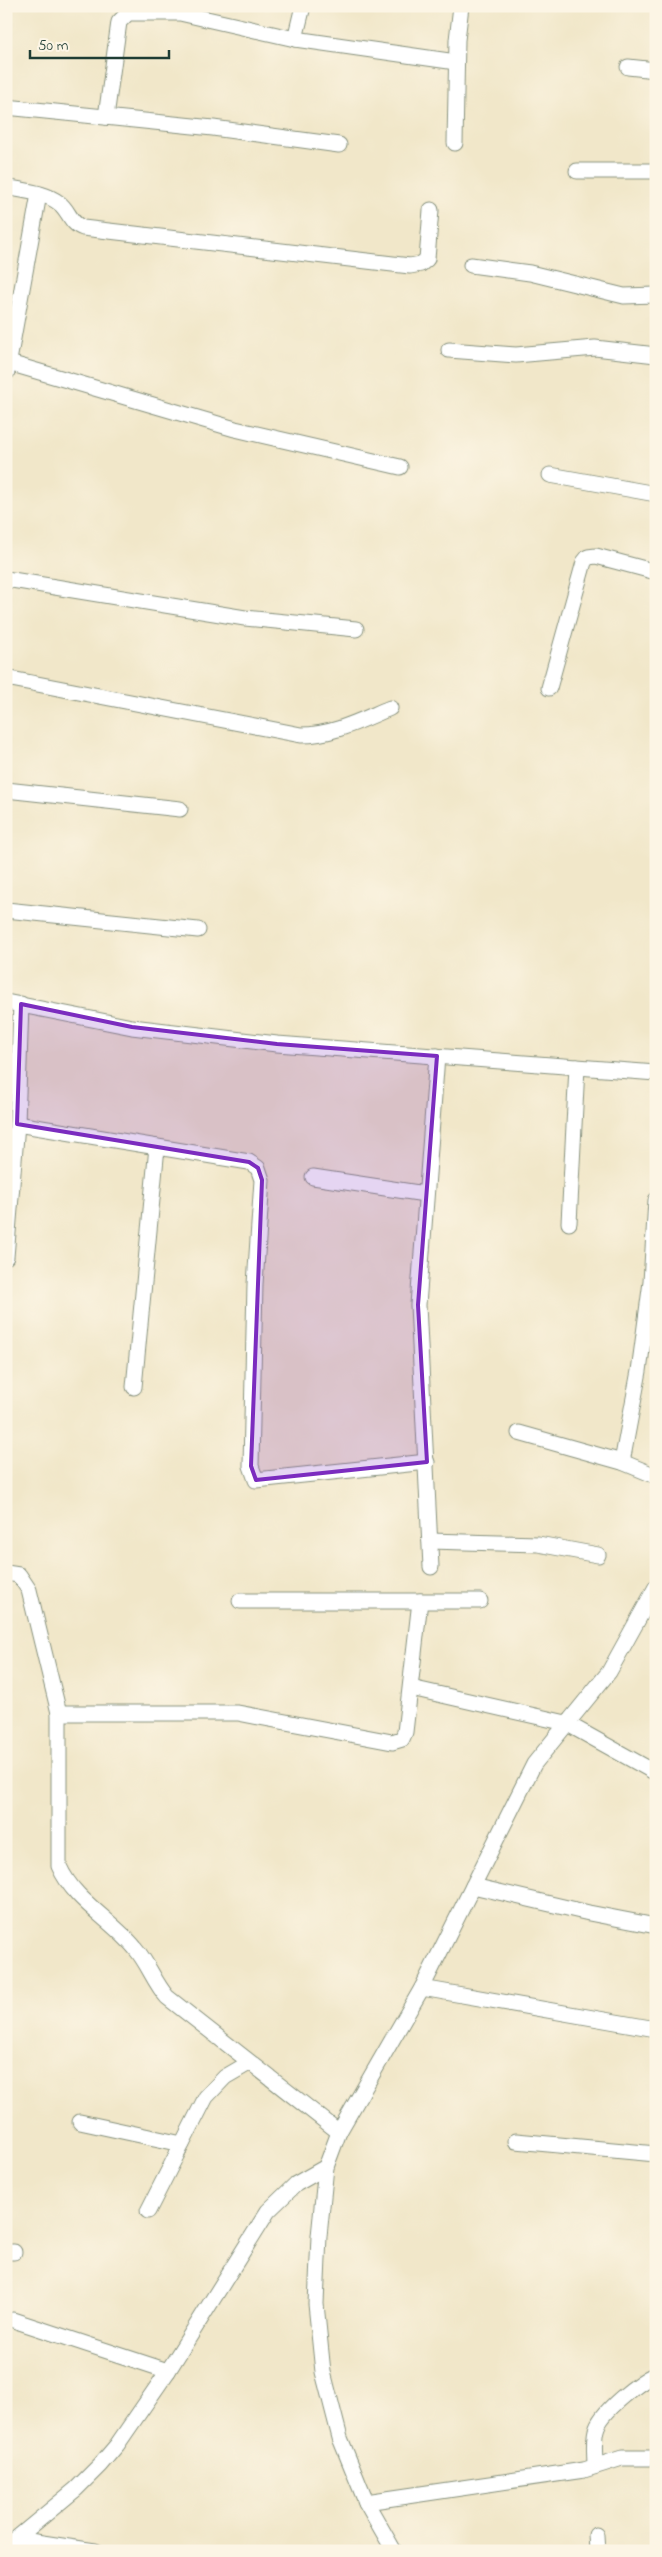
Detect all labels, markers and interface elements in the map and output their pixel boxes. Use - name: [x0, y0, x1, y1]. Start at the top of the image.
- scale bar: [30, 28, 169, 60]
- text: 50 m: [38, 35, 69, 57]

